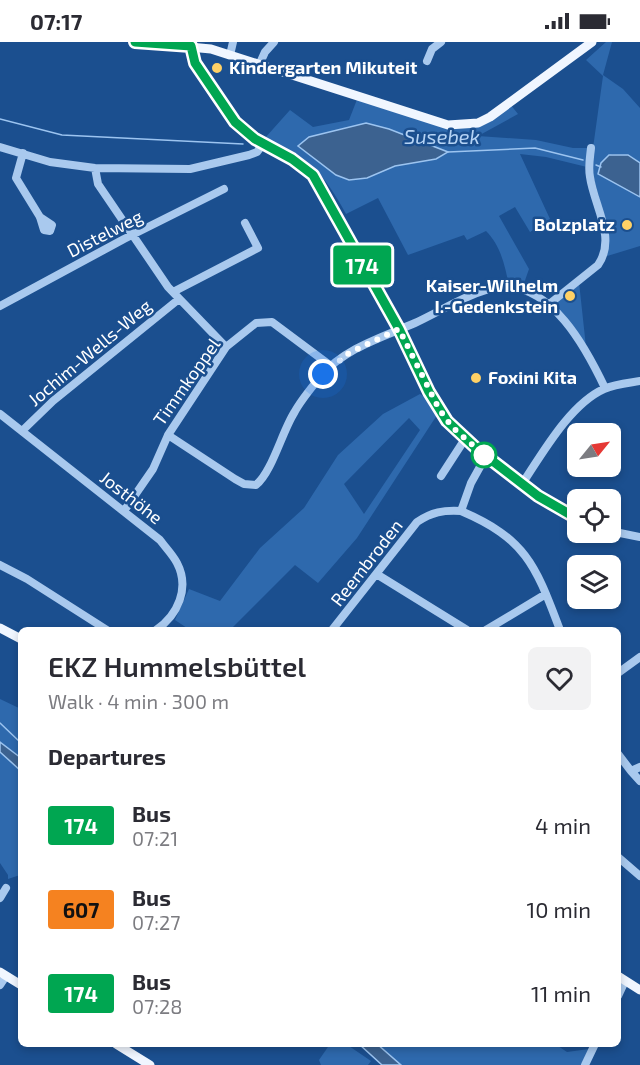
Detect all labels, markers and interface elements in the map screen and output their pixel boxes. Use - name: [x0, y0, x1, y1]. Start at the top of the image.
- text: 07:17: [30, 8, 82, 34]
- place label: Kindergarten Mikuteit: [229, 56, 418, 78]
- marker: Kindergarten Mikuteit: [210, 61, 224, 75]
- water label: Susebek: [404, 124, 480, 148]
- street label: Distelweg: [63, 205, 146, 261]
- place label: Bolzplatz: [534, 213, 615, 235]
- marker: Bolzplatz: [620, 218, 634, 232]
- line badge: 174: [328, 246, 397, 284]
- text: 174: [345, 253, 379, 278]
- place label: Kaiser-Wilhelm I.-Gedenkstein: [426, 274, 558, 317]
- marker: Kaiser-Wilhelm I.-Gedenkstein: [563, 289, 577, 303]
- street label: Jochim-Wells-Weg: [23, 294, 156, 410]
- street label: Timmkoppel: [148, 333, 225, 429]
- your location: [308, 359, 338, 389]
- place label: Foxini Kita: [488, 366, 577, 388]
- marker: Foxini Kita: [469, 371, 483, 385]
- north arrow: [567, 423, 621, 477]
- map controls: [567, 423, 621, 609]
- unlabelled marker: [471, 442, 497, 468]
- street label: Josthöhe: [96, 466, 167, 528]
- button: locate: [567, 489, 621, 543]
- street label: Reembroden: [326, 515, 407, 610]
- button: layers: [567, 555, 621, 609]
- button: heart: [528, 647, 591, 710]
- text: EKZ Hummelsbüttel: [48, 649, 306, 683]
- text: Walk · 4 min · 300 m: [48, 689, 229, 713]
- text: Departures: [48, 743, 166, 769]
- text: Bus: [132, 800, 171, 826]
- text: 4 min: [535, 812, 591, 838]
- text: 174: [64, 813, 98, 838]
- text: 07:21: [132, 826, 178, 850]
- text: Bus: [132, 884, 171, 910]
- text: 10 min: [527, 896, 591, 922]
- text: 607: [63, 897, 99, 922]
- text: 07:27: [132, 910, 181, 934]
- text: Bus: [132, 968, 171, 994]
- text: 11 min: [531, 980, 591, 1006]
- text: 174: [64, 981, 98, 1006]
- text: 07:28: [132, 994, 182, 1018]

